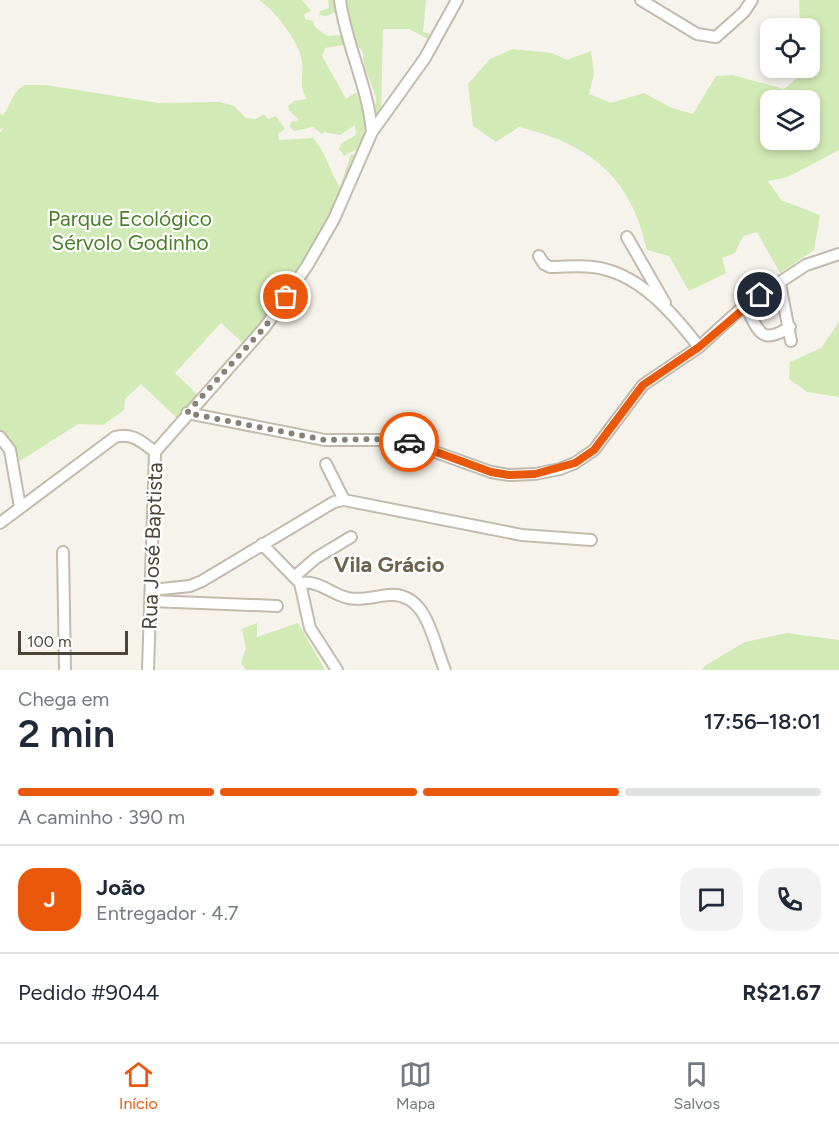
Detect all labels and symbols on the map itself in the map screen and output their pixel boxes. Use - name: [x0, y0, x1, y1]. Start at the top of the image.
- park label: Parque Ecológico Sérvolo Godinho: [48, 206, 212, 255]
- pin: [734, 269, 785, 320]
- pin: [260, 271, 311, 322]
- courier: [379, 412, 439, 472]
- street label: Rua José Baptista: [137, 462, 167, 630]
- district label: Vila Grácio: [334, 551, 445, 578]
- scale bar: [18, 628, 128, 656]

